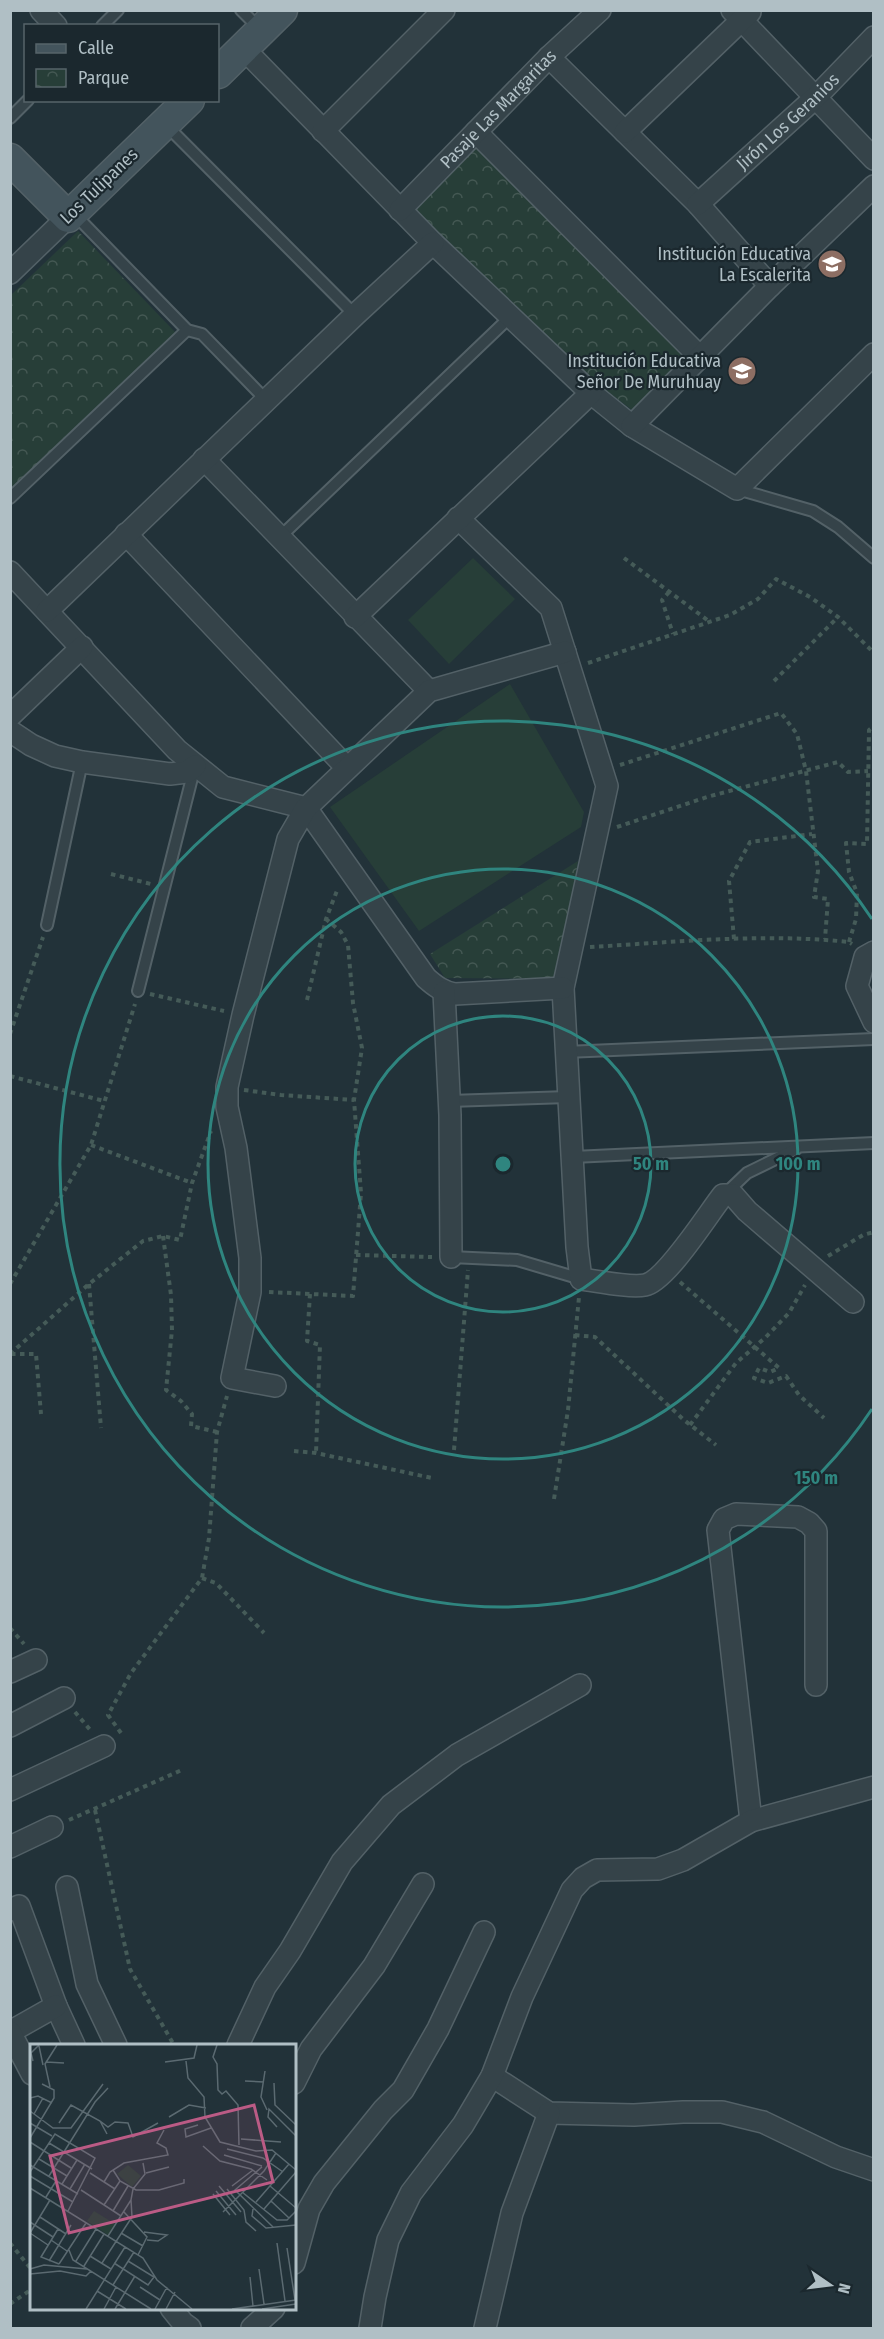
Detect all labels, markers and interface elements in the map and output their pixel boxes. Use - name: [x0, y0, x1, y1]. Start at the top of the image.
- legend: [24, 24, 219, 102]
- text: Calle: [78, 37, 114, 59]
- street label: Pasaje Las Margaritas: [436, 45, 561, 173]
- text: Parque: [78, 67, 129, 89]
- street label: Jirón Los Geranios: [732, 68, 844, 175]
- street label: Los Tulipanes: [56, 143, 143, 228]
- place label: Institución Educativa La Escalerita: [657, 243, 811, 286]
- school or university icon: Institución Educativa La Escalerita: [816, 248, 848, 280]
- place label: Institución Educativa Señor De Muruhuay: [567, 350, 721, 393]
- school or university icon: Institución Educativa Señor De Muruhuay: [726, 355, 758, 387]
- text: 50 m: [633, 1153, 669, 1175]
- text: 100 m: [776, 1153, 820, 1175]
- centre of rings: [493, 1154, 513, 1174]
- text: 150 m: [794, 1467, 838, 1489]
- inset map: [30, 2044, 296, 2309]
- north arrow: [800, 2255, 860, 2315]
- text: N: [834, 2282, 854, 2295]

